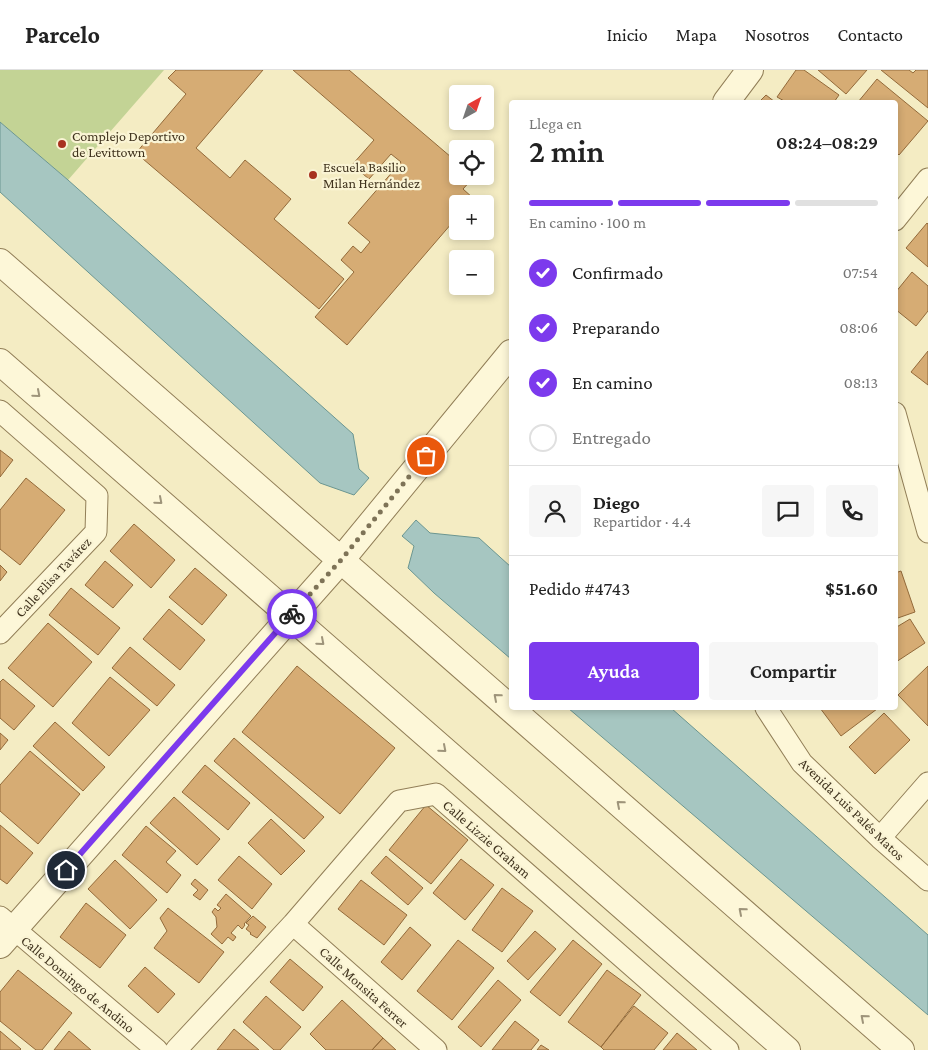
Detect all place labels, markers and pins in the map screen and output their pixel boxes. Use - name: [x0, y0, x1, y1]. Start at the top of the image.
- place label: Complejo Deportivo de Levittown: [72, 128, 185, 160]
- marker: Complejo Deportivo de Levittown: [56, 138, 68, 150]
- place label: Escuela Basilio Milan Hernández: [323, 159, 420, 191]
- marker: Escuela Basilio Milan Hernández: [307, 169, 319, 181]
- pin: [405, 435, 447, 477]
- pin: [45, 849, 87, 891]

